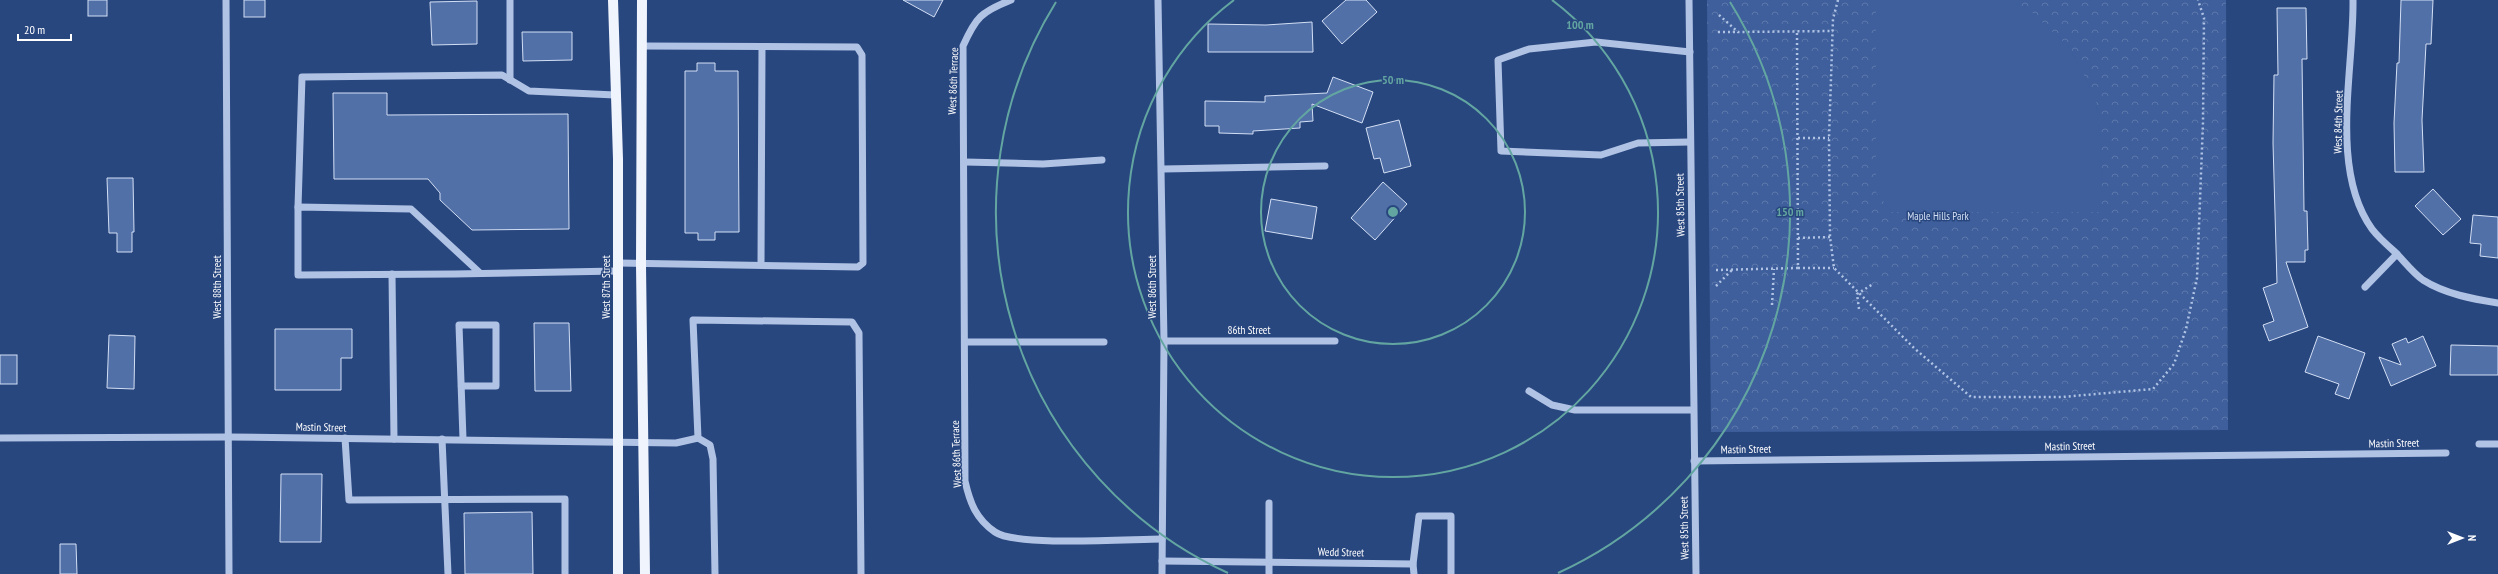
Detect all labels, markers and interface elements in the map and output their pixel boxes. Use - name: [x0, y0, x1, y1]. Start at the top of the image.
- scale bar: [18, 16, 71, 42]
- text: 100 m: [1566, 17, 1594, 32]
- text: 20 m: [24, 22, 45, 37]
- street label: West 86th Terrace: [945, 47, 961, 115]
- text: 50 m: [1382, 72, 1404, 87]
- street label: West 84th Street: [2330, 90, 2346, 154]
- street label: West 85th Street: [1672, 173, 1688, 237]
- text: 150 m: [1776, 204, 1804, 219]
- centre of rings: [1386, 205, 1400, 219]
- park label: Maple Hills Park: [1907, 209, 1969, 223]
- street label: West 88th Street: [210, 255, 224, 319]
- street label: West 87th Street: [599, 255, 613, 319]
- street label: West 86th Street: [1145, 255, 1159, 319]
- street label: 86th Street: [1228, 323, 1270, 337]
- street label: Mastin Street: [296, 420, 346, 434]
- street label: West 86th Terrace: [948, 420, 964, 488]
- street label: Mastin Street: [2369, 436, 2419, 450]
- street label: Mastin Street: [2045, 439, 2095, 453]
- street label: Mastin Street: [1721, 442, 1771, 456]
- street label: West 85th Street: [1676, 496, 1692, 560]
- north arrow: [2442, 518, 2482, 558]
- text: N: [2465, 535, 2479, 541]
- street label: Wedd Street: [1318, 545, 1364, 559]

